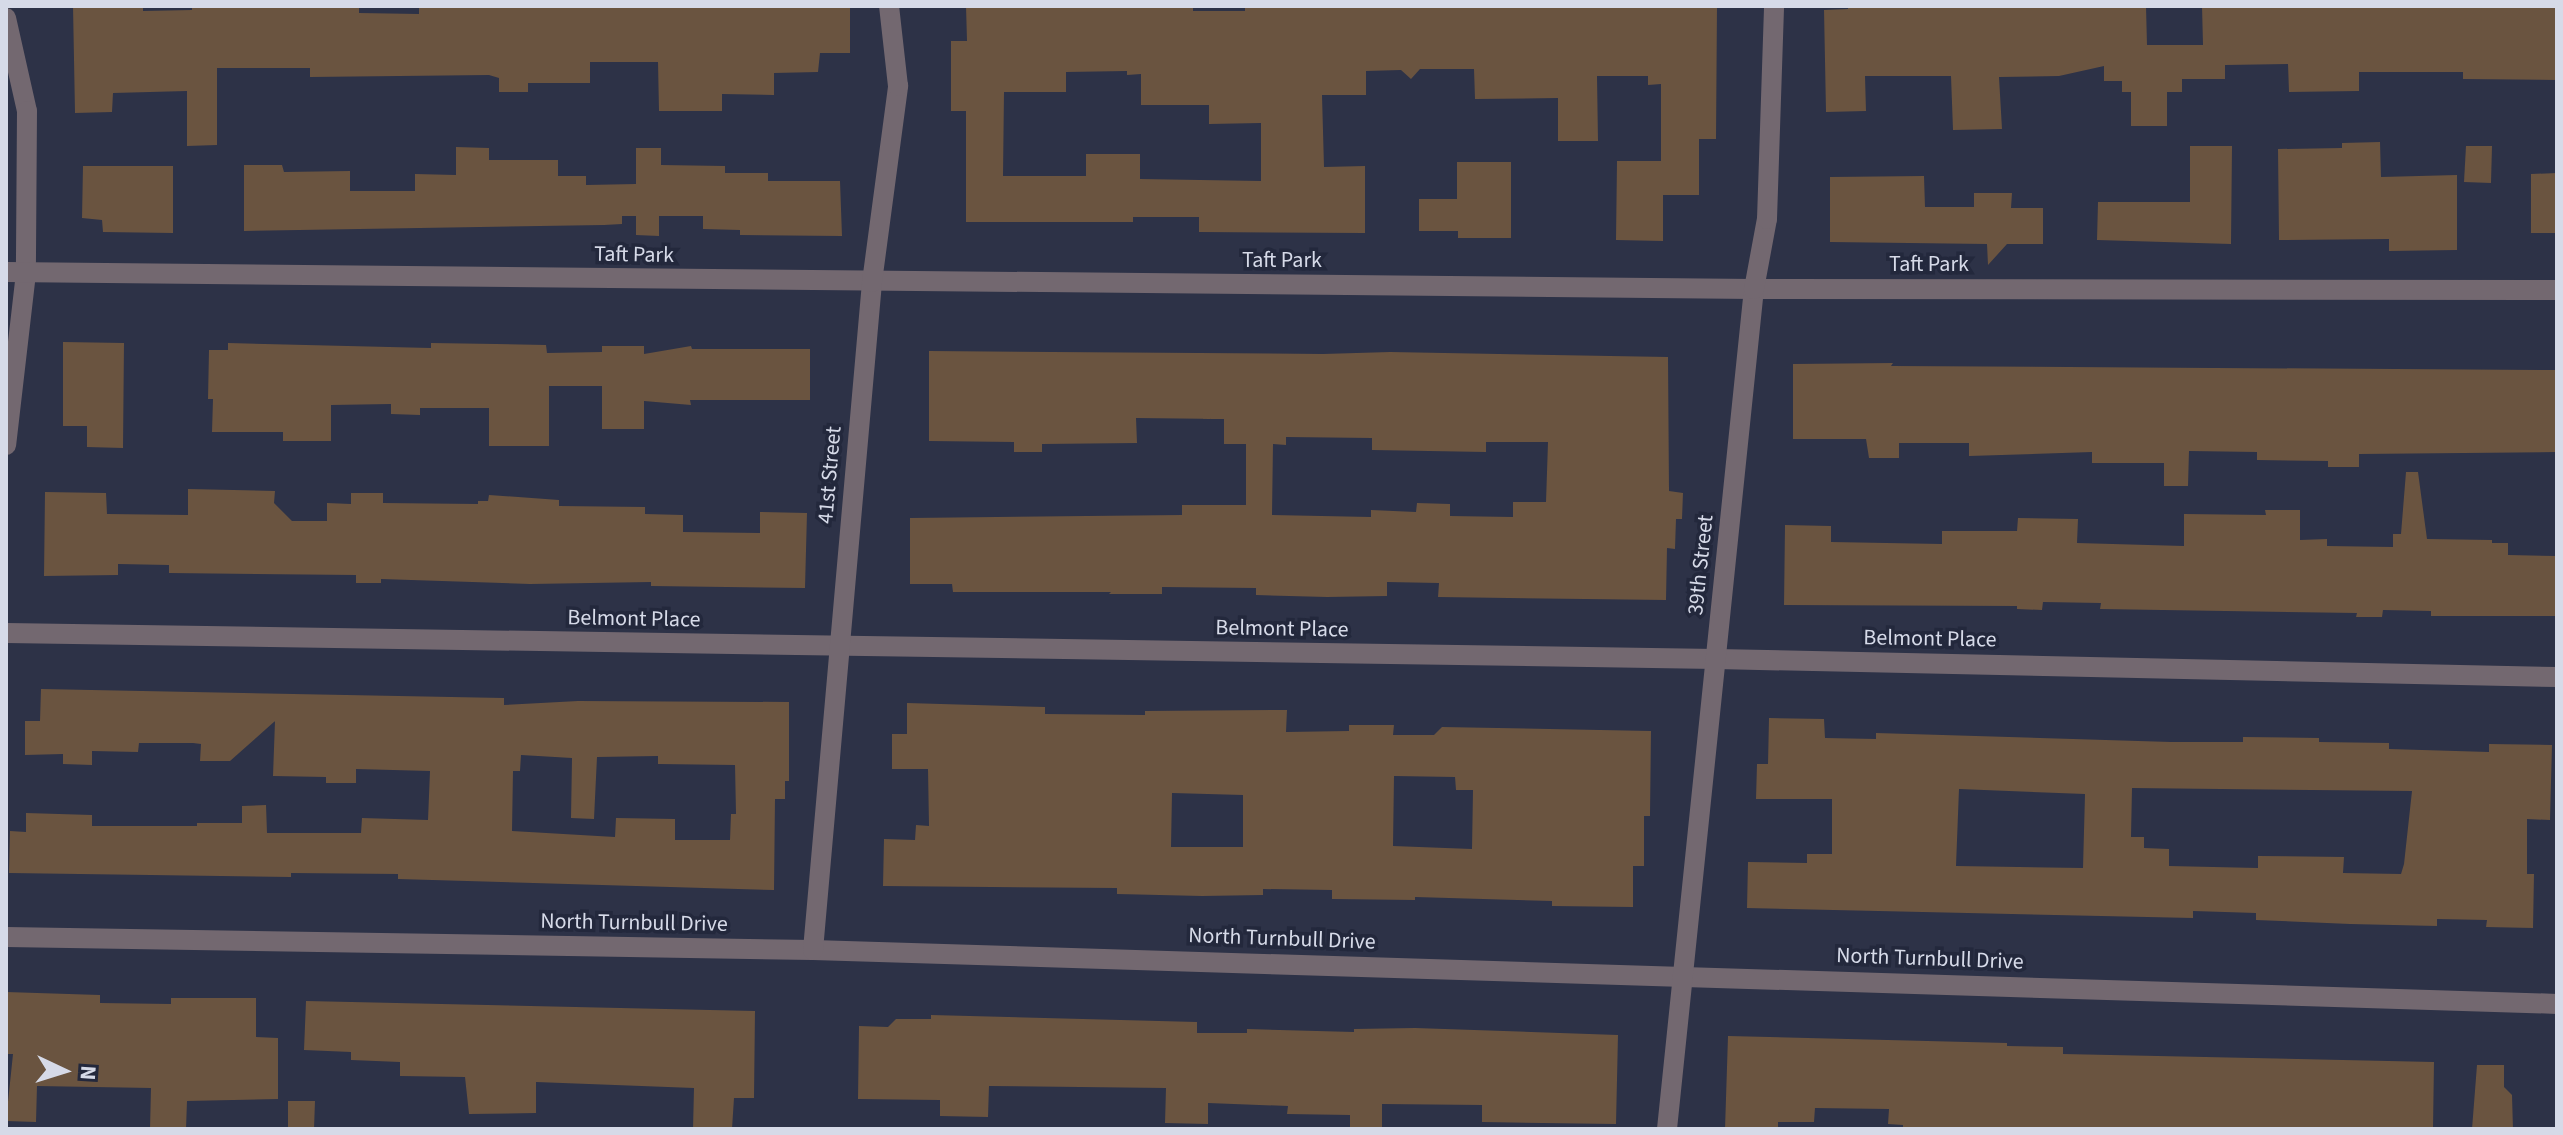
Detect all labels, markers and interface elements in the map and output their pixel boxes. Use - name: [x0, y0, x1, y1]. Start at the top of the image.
- street label: Taft Park: [594, 241, 674, 269]
- street label: Taft Park: [1242, 248, 1322, 274]
- street label: Taft Park: [1889, 252, 1969, 278]
- street label: 41st Street: [813, 425, 847, 525]
- street label: 39th Street: [1683, 514, 1719, 616]
- street label: Belmont Place: [567, 605, 701, 633]
- street label: Belmont Place: [1215, 615, 1349, 643]
- street label: Belmont Place: [1863, 625, 1997, 653]
- street label: North Turnbull Drive: [540, 908, 728, 938]
- street label: North Turnbull Drive: [1188, 923, 1376, 955]
- street label: North Turnbull Drive: [1836, 943, 2024, 975]
- north arrow: [24, 1031, 104, 1111]
- text: N: [71, 1064, 104, 1081]

